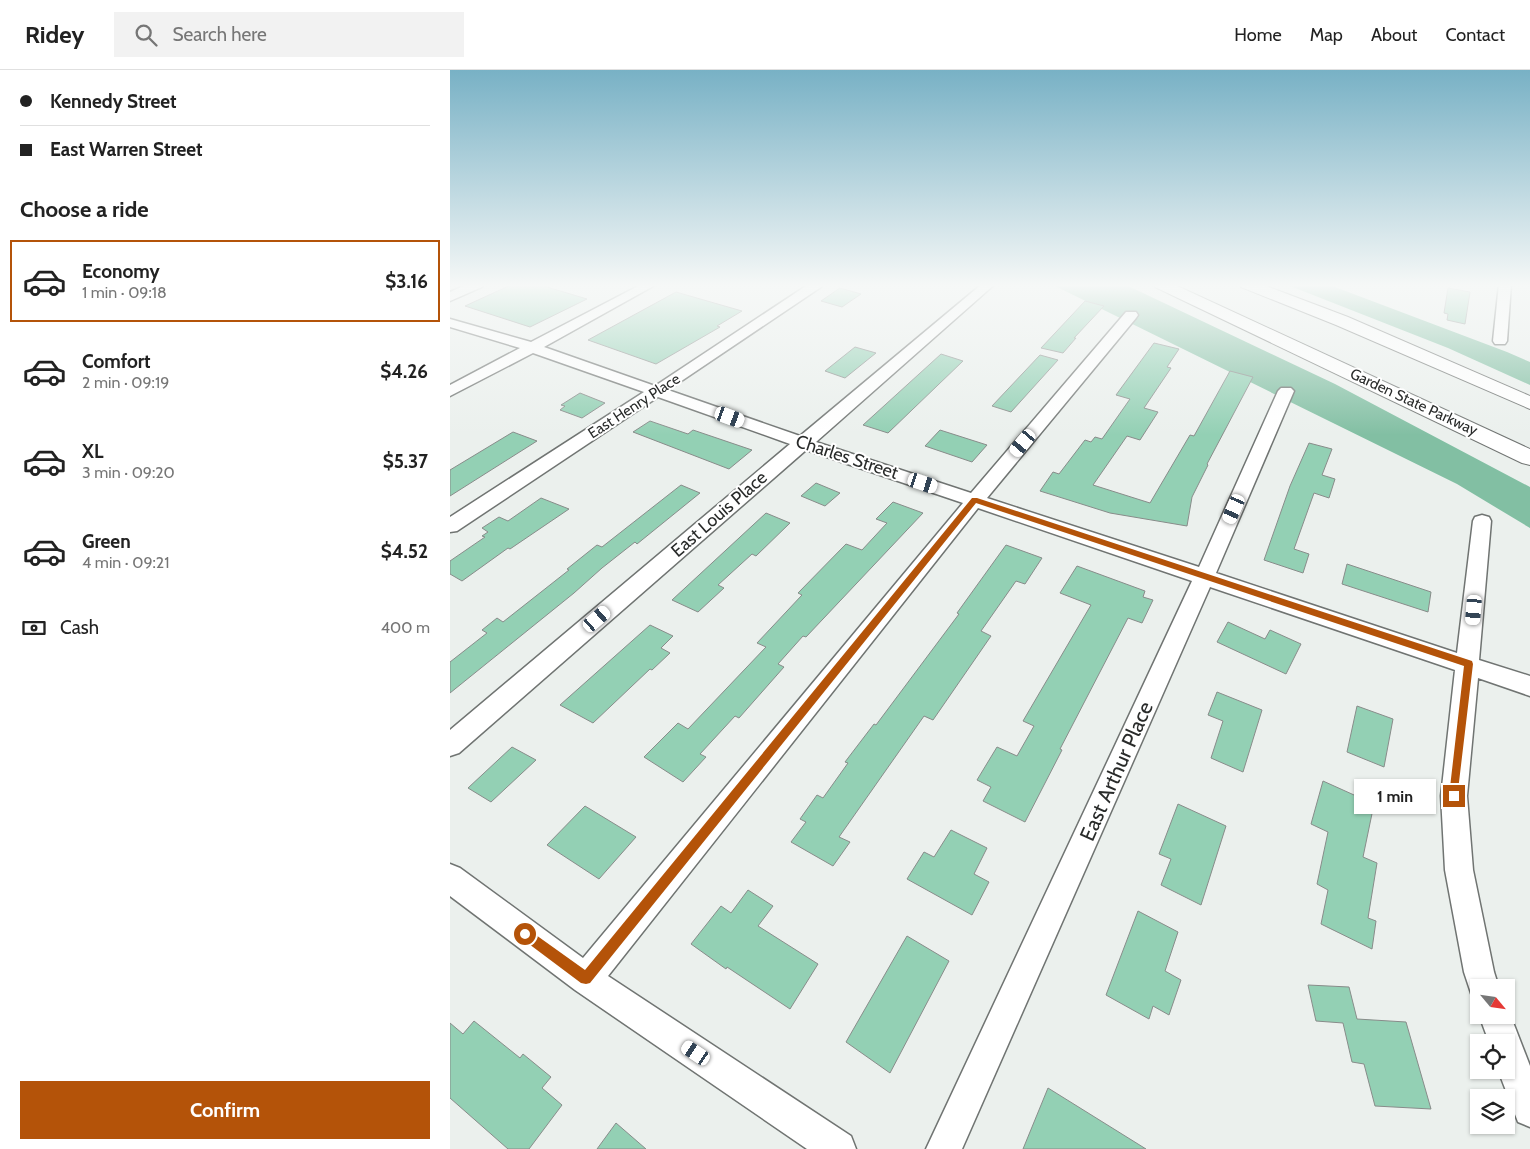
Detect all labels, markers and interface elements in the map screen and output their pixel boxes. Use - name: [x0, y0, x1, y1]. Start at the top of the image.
- search box: [114, 12, 464, 57]
- text: Ridey: [25, 20, 84, 49]
- icon: search: [132, 21, 160, 49]
- text: Search here: [172, 23, 267, 46]
- text: Home: [1234, 24, 1282, 46]
- text: Map: [1310, 24, 1343, 46]
- text: About: [1371, 24, 1417, 46]
- text: Contact: [1445, 24, 1505, 46]
- text: Kennedy Street: [50, 90, 177, 113]
- text: East Warren Street: [50, 138, 203, 161]
- text: Choose a ride: [20, 196, 149, 223]
- icon: car: [22, 259, 67, 304]
- text: Economy: [82, 260, 160, 283]
- text: $3.16: [385, 270, 428, 293]
- text: 1 min · 09:18: [82, 283, 167, 302]
- icon: car: [22, 349, 67, 394]
- text: Comfort: [82, 350, 151, 373]
- text: $4.26: [380, 360, 428, 383]
- street label: Garden State Parkway: [1347, 365, 1481, 440]
- street label: East Henry Place: [585, 369, 684, 442]
- text: 2 min · 09:19: [82, 373, 169, 392]
- car: [713, 405, 746, 429]
- car: [1007, 427, 1038, 459]
- street label: Charles Street: [793, 430, 901, 484]
- icon: car: [22, 439, 67, 484]
- text: XL: [82, 440, 103, 463]
- text: $5.37: [383, 450, 428, 473]
- text: 3 min · 09:20: [82, 463, 175, 482]
- street label: East Louis Place: [666, 466, 772, 562]
- car: [906, 471, 939, 495]
- car: [1221, 492, 1246, 526]
- icon: car: [22, 529, 67, 574]
- text: Green: [82, 530, 131, 553]
- text: $4.52: [381, 540, 428, 563]
- text: 4 min · 09:21: [82, 553, 169, 572]
- car: [1465, 594, 1482, 626]
- car: [580, 603, 613, 635]
- icon: cash: [20, 614, 48, 642]
- text: Cash: [60, 616, 99, 639]
- text: 400 m: [381, 618, 430, 637]
- street label: East Arthur Place: [1074, 697, 1158, 844]
- callout: 1 min: [1354, 778, 1436, 814]
- route end: [1443, 785, 1465, 807]
- text: 1 min: [1377, 787, 1413, 806]
- route start: [514, 923, 536, 945]
- north arrow: [1470, 979, 1515, 1024]
- map controls: [1470, 979, 1515, 1134]
- button: locate: [1470, 1034, 1515, 1079]
- car: [679, 1038, 712, 1068]
- button: Confirm: [20, 1081, 430, 1139]
- button: layers: [1470, 1089, 1515, 1134]

